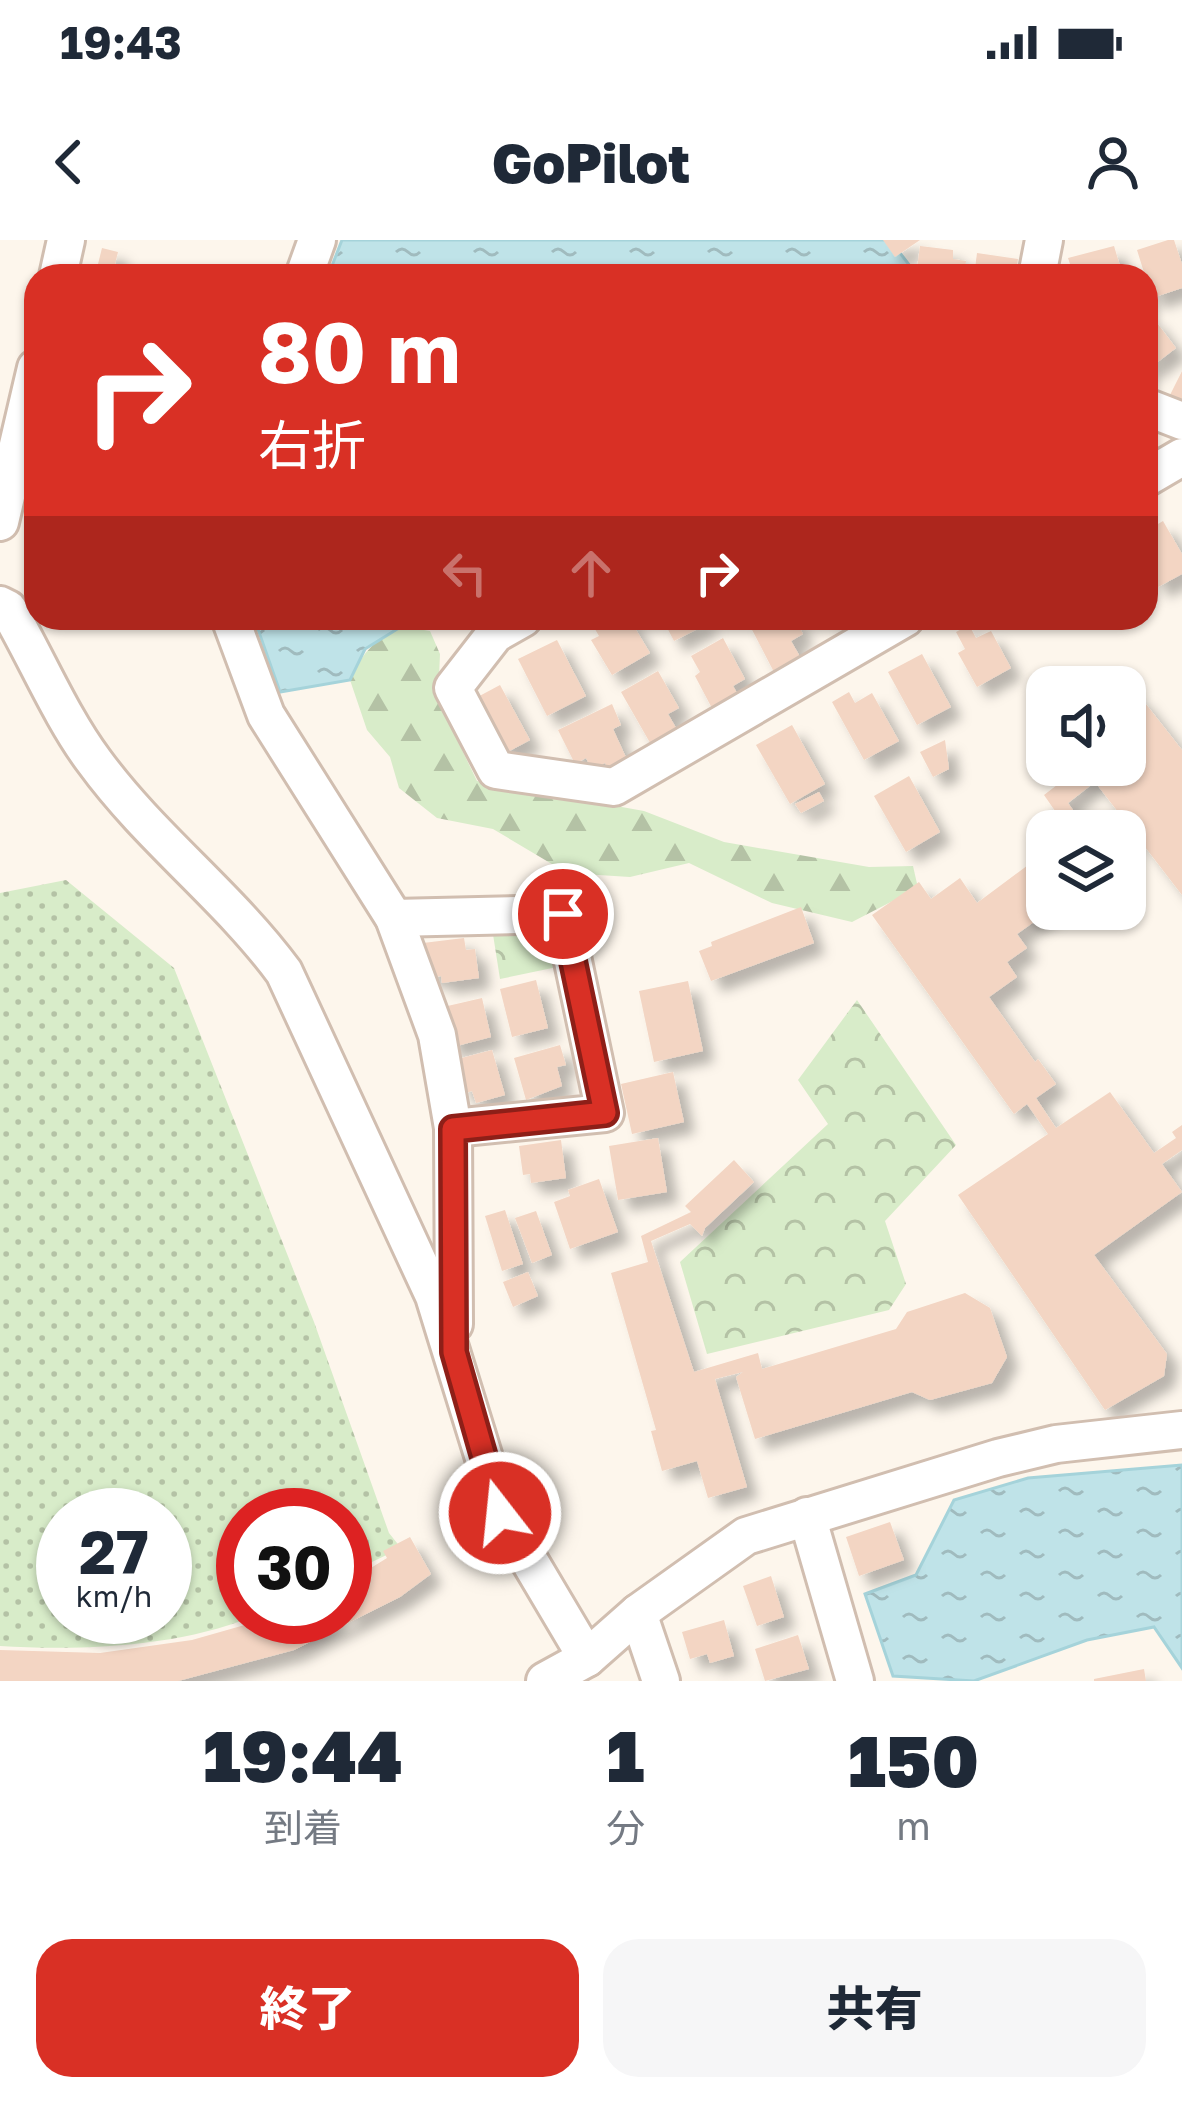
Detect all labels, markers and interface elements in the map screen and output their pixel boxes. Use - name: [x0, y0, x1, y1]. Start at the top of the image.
- text: 19:43: [60, 15, 182, 69]
- icon: back: [36, 129, 102, 195]
- icon: person: [1080, 129, 1146, 195]
- text: GoPilot: [492, 130, 690, 195]
- text: 80 m: [258, 301, 461, 401]
- icon: right: [60, 312, 216, 468]
- text: 右折: [258, 412, 366, 477]
- icon: left: [432, 540, 498, 606]
- icon: ahead: [558, 540, 624, 606]
- icon: right: [684, 540, 750, 606]
- map controls: [1026, 666, 1146, 930]
- button: sound: [1026, 666, 1146, 786]
- button: layers: [1026, 810, 1146, 930]
- pin: [512, 863, 614, 965]
- icon: arrive: [530, 881, 596, 947]
- position arrow: [437, 1450, 563, 1576]
- speed limit sign: 30: [216, 1488, 372, 1644]
- text: 27: [79, 1515, 149, 1587]
- text: km/h: [76, 1578, 152, 1614]
- text: 19:44: [203, 1711, 403, 1798]
- text: 1: [607, 1711, 645, 1798]
- text: 150: [848, 1716, 979, 1803]
- text: m: [896, 1802, 931, 1849]
- text: 到着: [264, 1804, 342, 1851]
- text: 分: [606, 1804, 645, 1851]
- button: 終了: [36, 1939, 579, 2077]
- button: 共有: [603, 1939, 1146, 2077]

